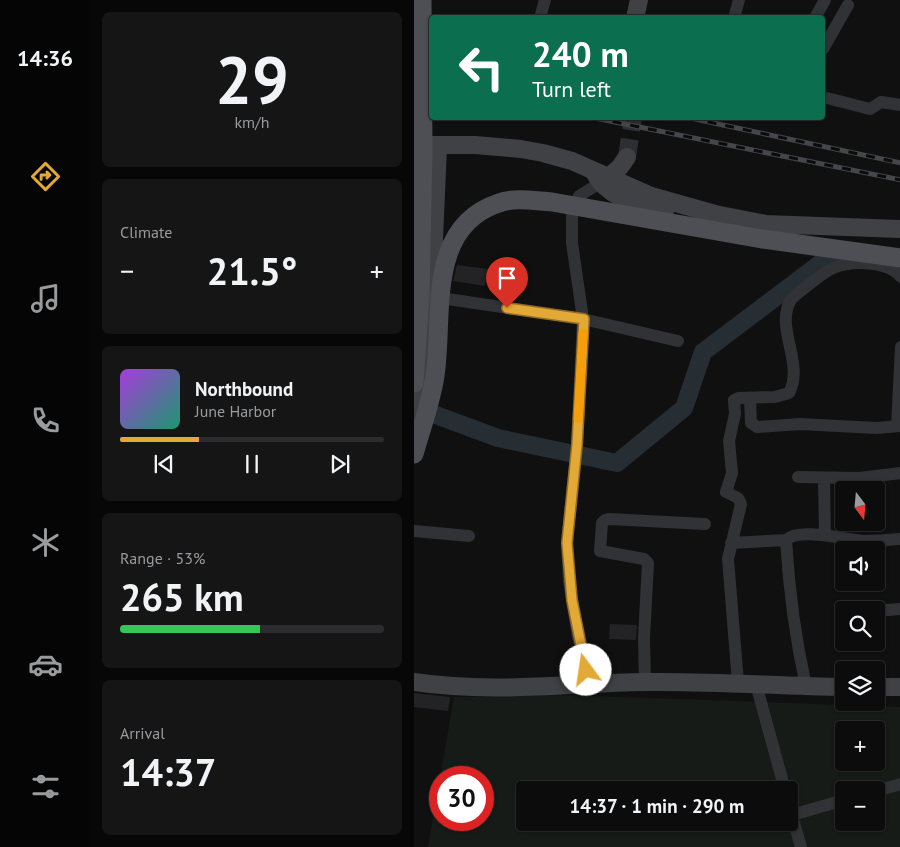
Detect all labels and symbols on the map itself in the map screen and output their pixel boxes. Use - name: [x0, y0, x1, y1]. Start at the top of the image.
- pin: [486, 257, 528, 308]
- north arrow: [835, 481, 885, 531]
- position arrow: [559, 643, 611, 695]
- speed limit sign: 30: [429, 766, 494, 831]

